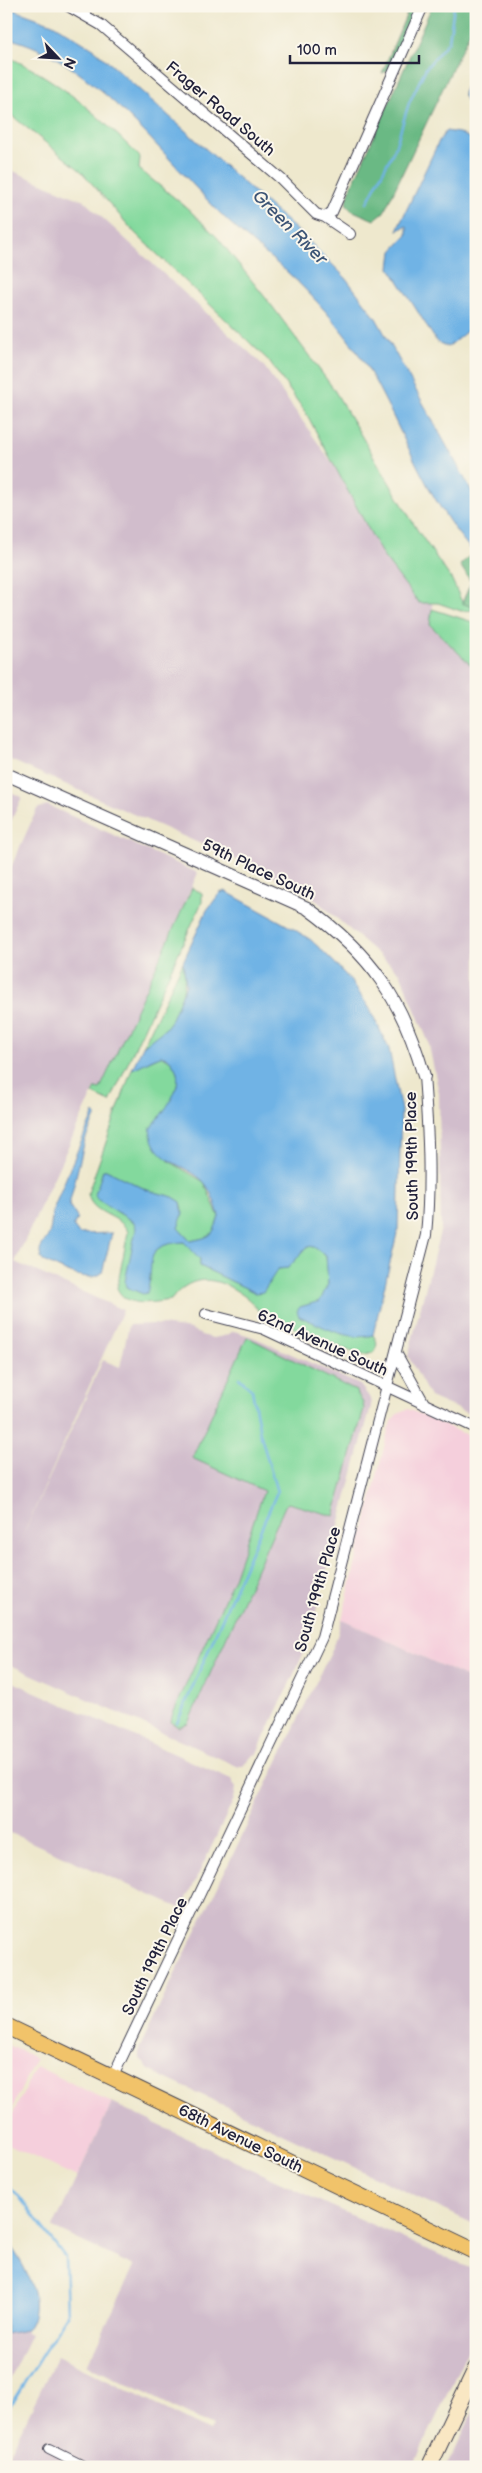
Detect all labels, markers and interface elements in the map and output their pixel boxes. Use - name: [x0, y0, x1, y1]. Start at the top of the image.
- north arrow: [32, 32, 82, 82]
- scale bar: [290, 32, 418, 64]
- text: 100 m: [297, 41, 337, 60]
- text: N: [59, 55, 79, 72]
- street label: Frager Road South: [162, 58, 279, 161]
- water label: Green River: [248, 186, 332, 270]
- street label: 59th Place South: [199, 836, 318, 905]
- street label: South 199th Place: [402, 1091, 423, 1221]
- street label: 62nd Avenue South: [254, 1306, 391, 1381]
- street label: South 199th Place: [292, 1524, 345, 1654]
- street label: South 199th Place: [119, 1894, 192, 2019]
- street label: 68th Avenue South: [175, 2101, 306, 2178]

